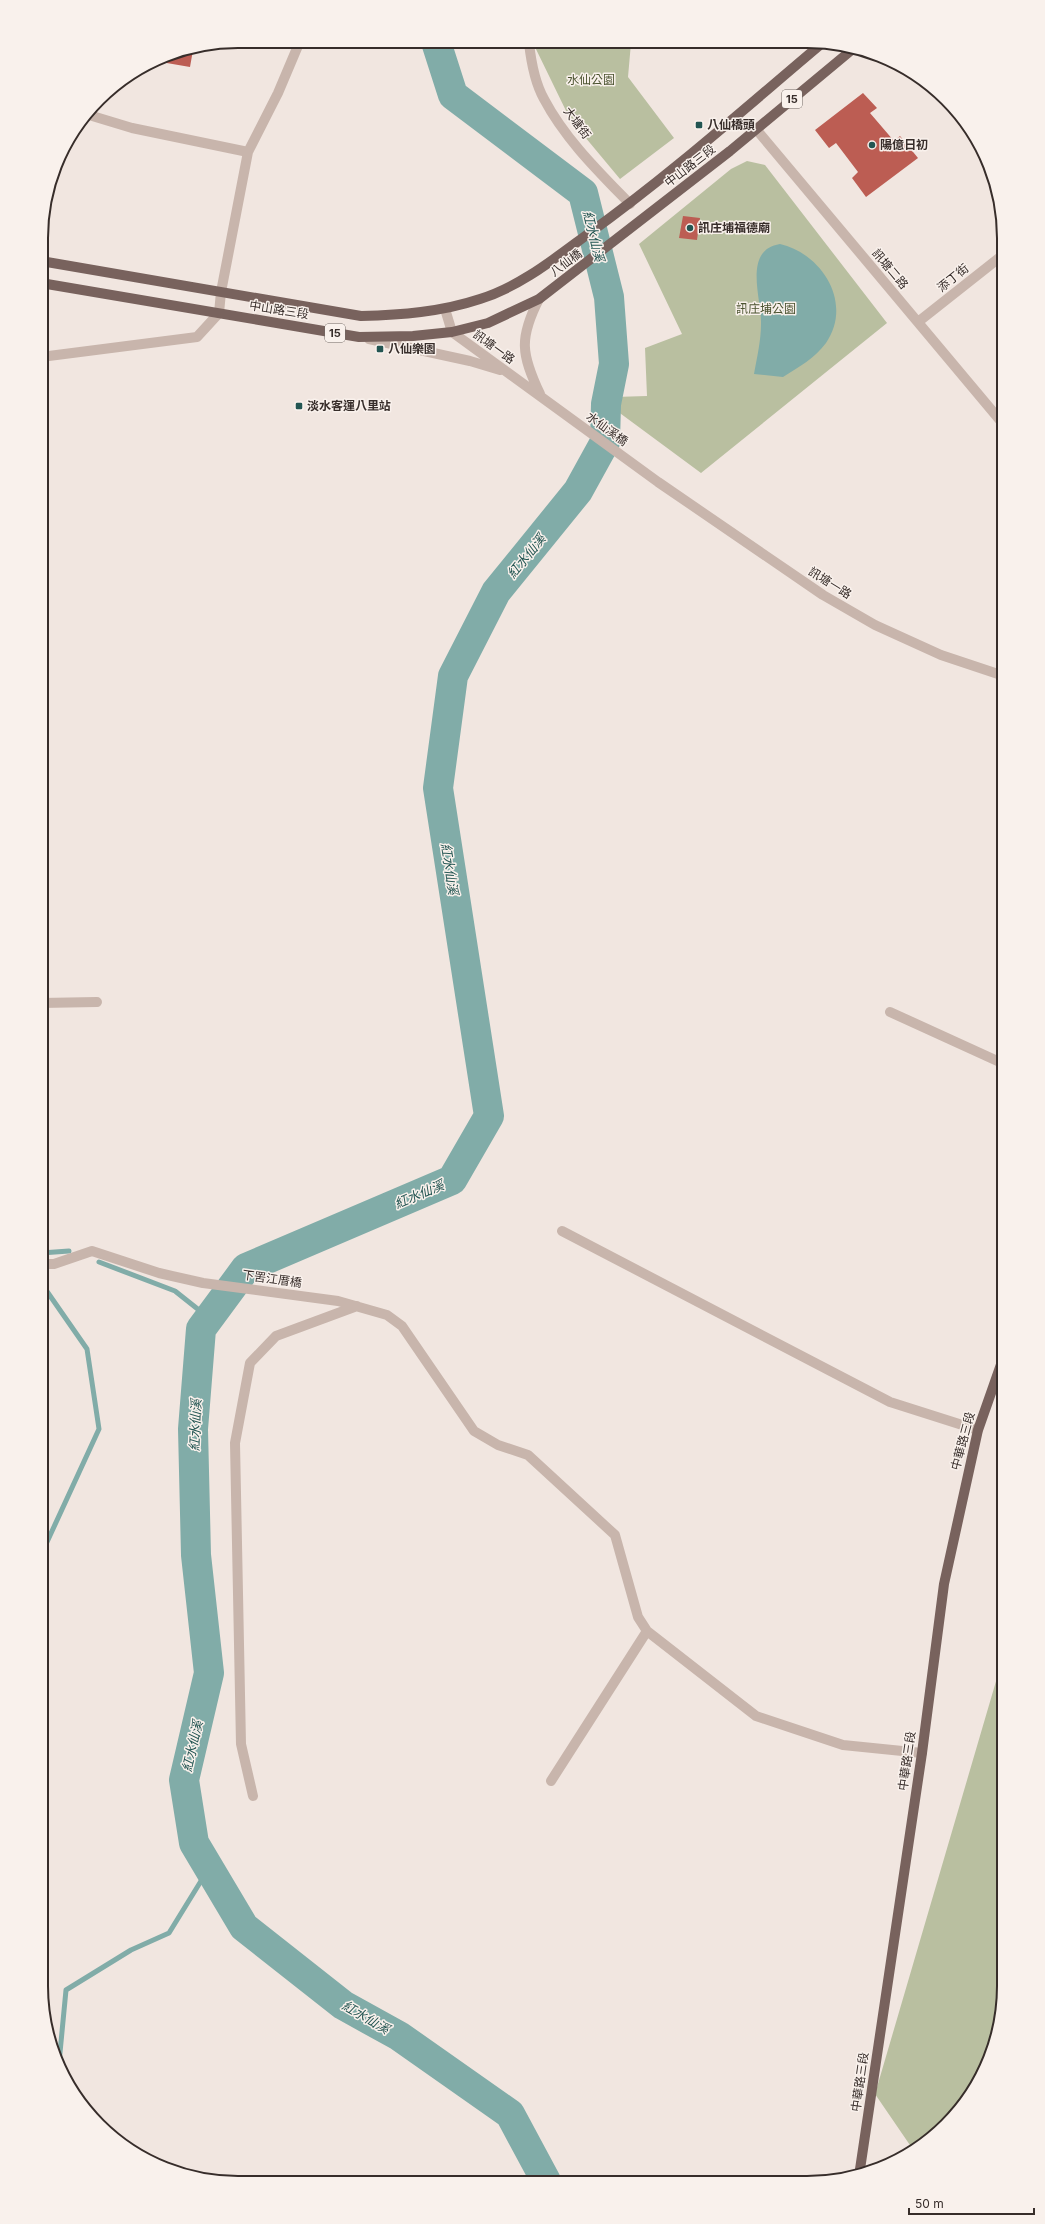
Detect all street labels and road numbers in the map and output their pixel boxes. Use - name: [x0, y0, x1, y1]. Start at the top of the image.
- road number: 15: [782, 90, 802, 108]
- street label: 大塘街: [561, 104, 594, 142]
- street label: 中山路三段: [661, 141, 718, 190]
- street label: 訊塘二路: [869, 245, 912, 292]
- street label: 八仙橋: [547, 246, 585, 279]
- street label: 添丁街: [934, 260, 971, 295]
- street label: 中山路三段: [248, 297, 310, 322]
- road number: 15: [325, 324, 345, 342]
- street label: 訊塘一路: [470, 326, 518, 367]
- street label: 水仙溪橋: [583, 408, 631, 449]
- street label: 訊塘一路: [806, 563, 855, 602]
- street label: 下罟江厝橋: [241, 1267, 303, 1290]
- street label: 中華路三段: [948, 1410, 978, 1472]
- street label: 中華路三段: [895, 1730, 918, 1792]
- street label: 中華路三段: [848, 2051, 871, 2113]

